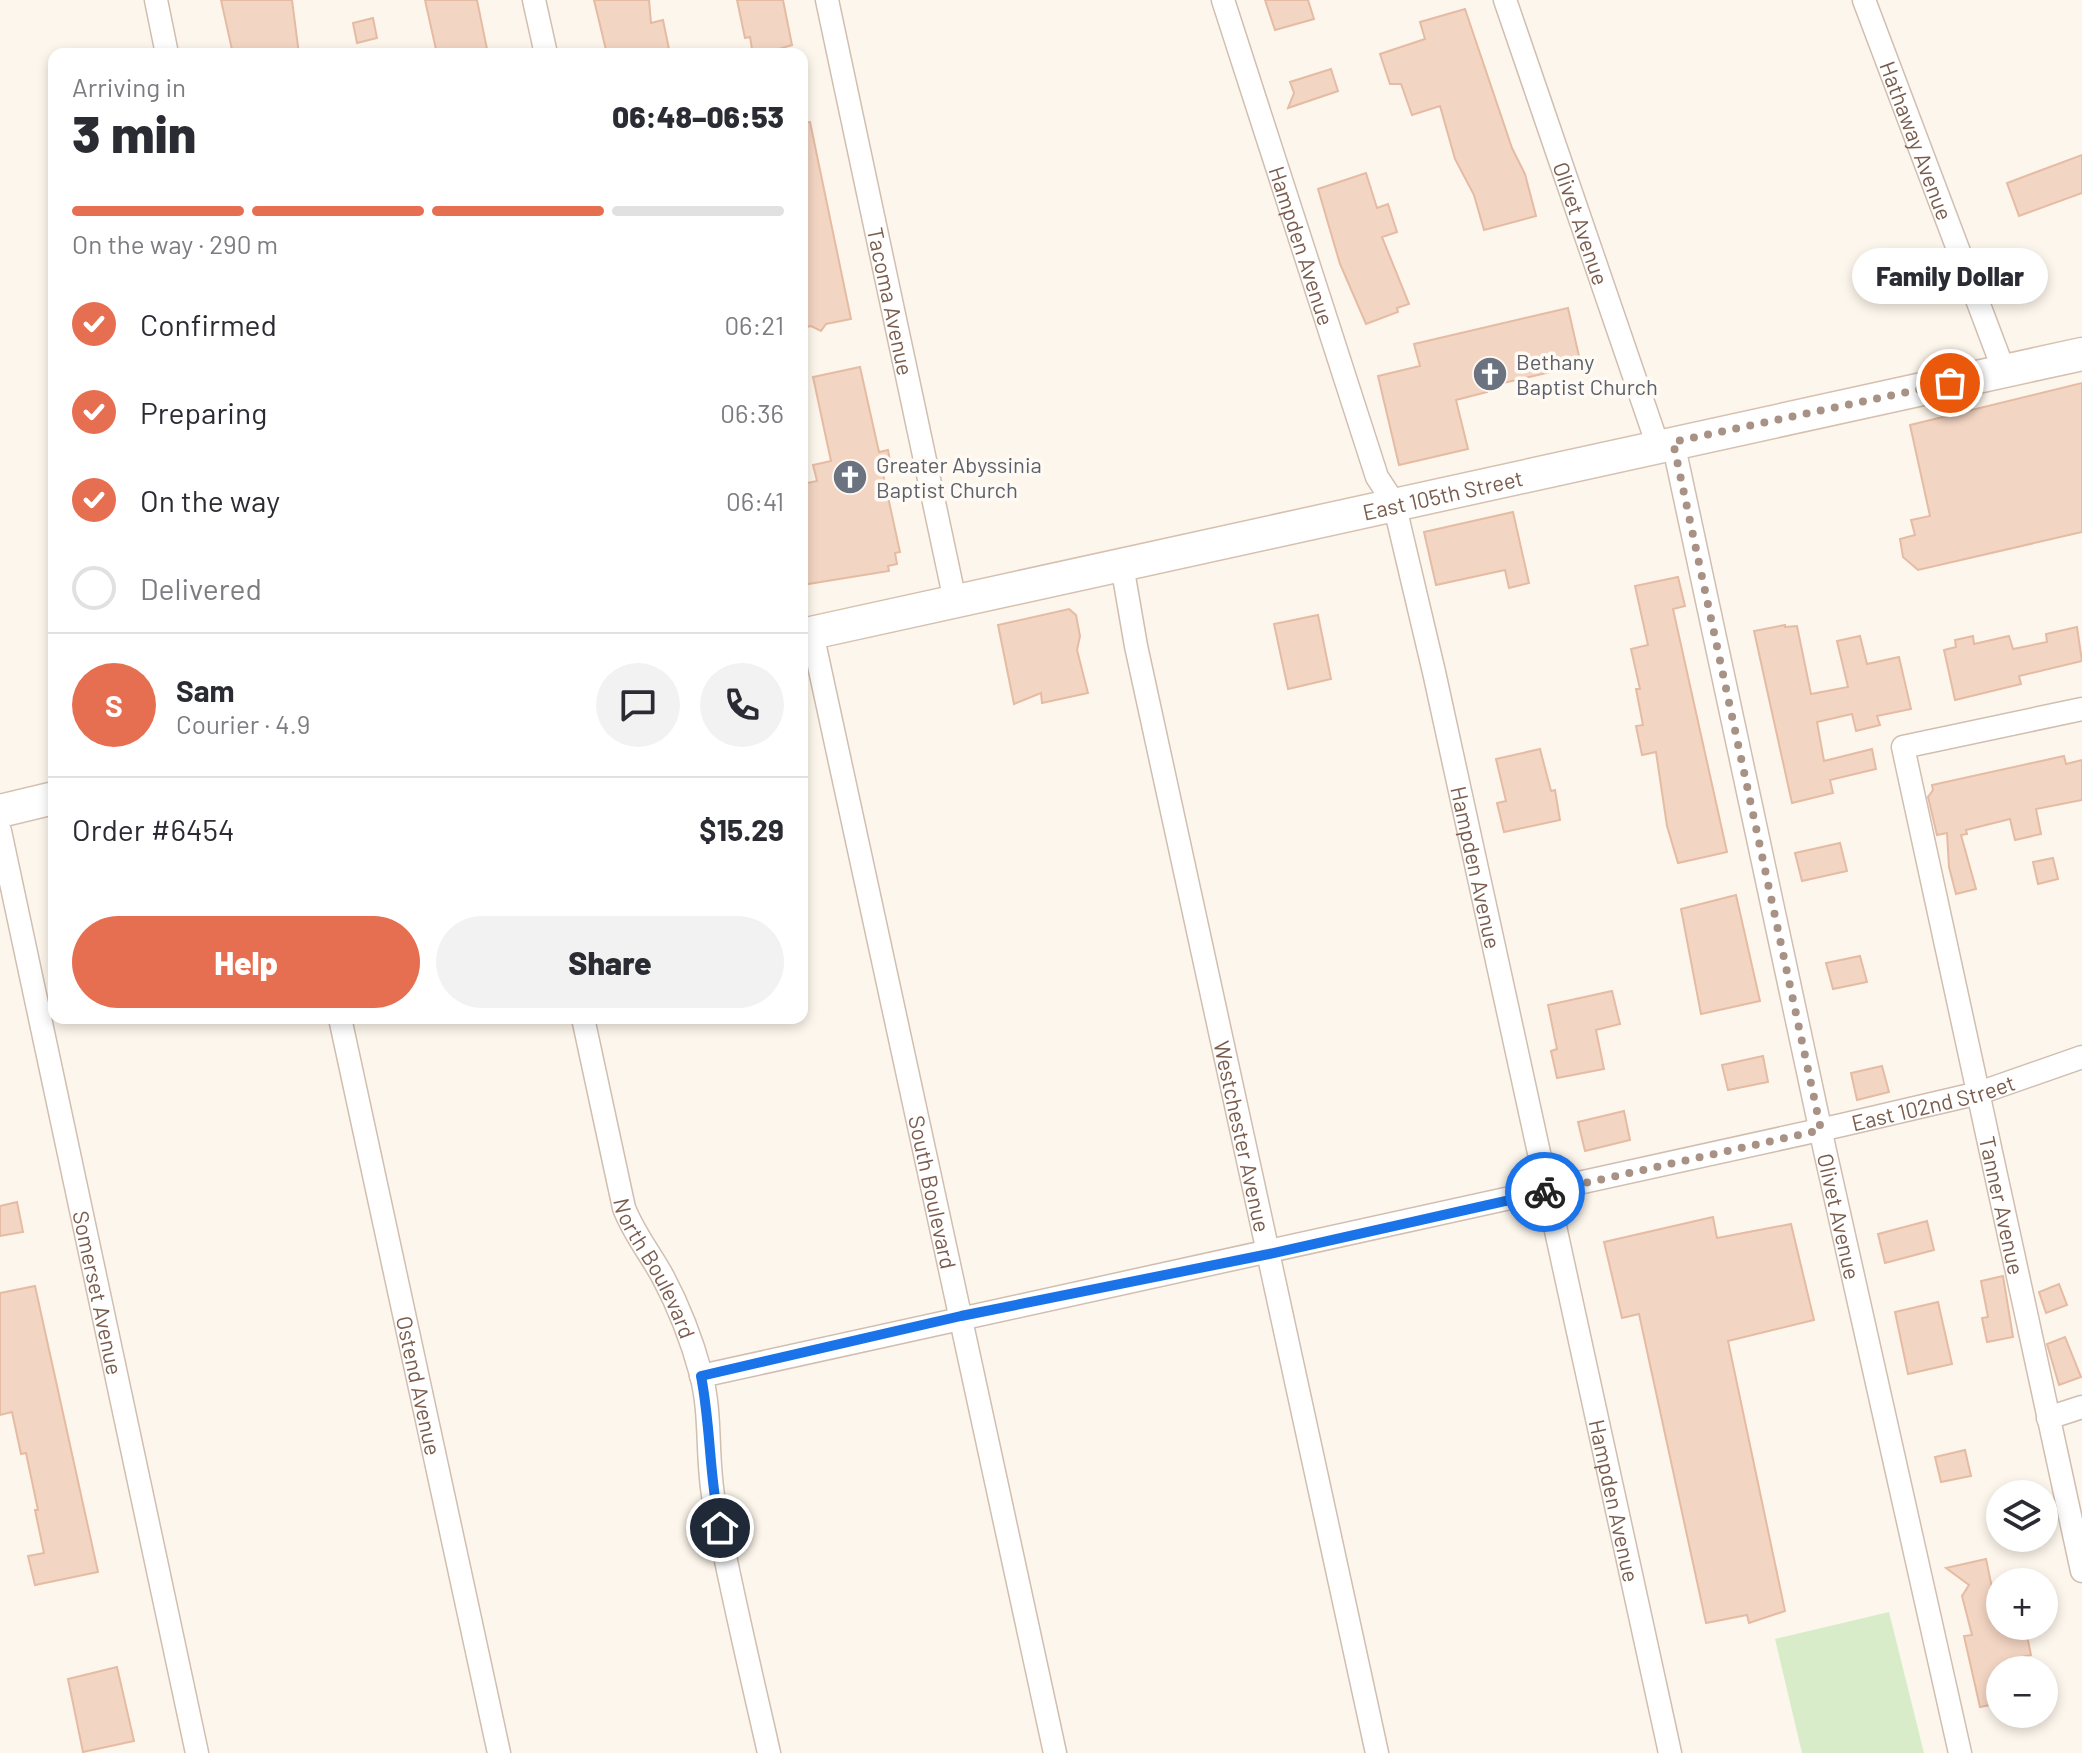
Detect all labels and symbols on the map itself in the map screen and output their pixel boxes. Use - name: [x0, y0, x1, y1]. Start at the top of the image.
- street label: Hathaway Avenue: [1875, 57, 1959, 223]
- street label: Olivet Avenue: [1548, 158, 1615, 288]
- street label: Hampden Avenue: [1264, 163, 1340, 328]
- street label: Tacoma Avenue: [863, 225, 920, 378]
- callout: Family Dollar: [1852, 247, 2048, 303]
- place label: Bethany Baptist Church: [1516, 348, 1658, 399]
- pin: [1916, 349, 1984, 417]
- church icon: Bethany Baptist Church: [1471, 355, 1509, 393]
- place label: Greater Abyssinia Baptist Church: [876, 451, 1042, 502]
- church icon: Greater Abyssinia Baptist Church: [831, 458, 869, 496]
- street label: East 105th Street: [1360, 464, 1525, 525]
- street label: Hampden Avenue: [1446, 784, 1507, 951]
- street label: Westchester Avenue: [1209, 1038, 1276, 1234]
- street label: East 102nd Street: [1849, 1069, 2018, 1135]
- street label: South Boulevard: [904, 1113, 963, 1271]
- street label: Tanner Avenue: [1975, 1134, 2030, 1277]
- street label: Olivet Avenue: [1813, 1151, 1866, 1282]
- courier: [1505, 1152, 1585, 1232]
- street label: North Boulevard: [609, 1196, 702, 1342]
- street label: Somerset Avenue: [68, 1208, 129, 1377]
- street label: Ostend Avenue: [392, 1313, 447, 1458]
- street label: Hampden Avenue: [1584, 1417, 1645, 1584]
- pin: [686, 1494, 754, 1562]

